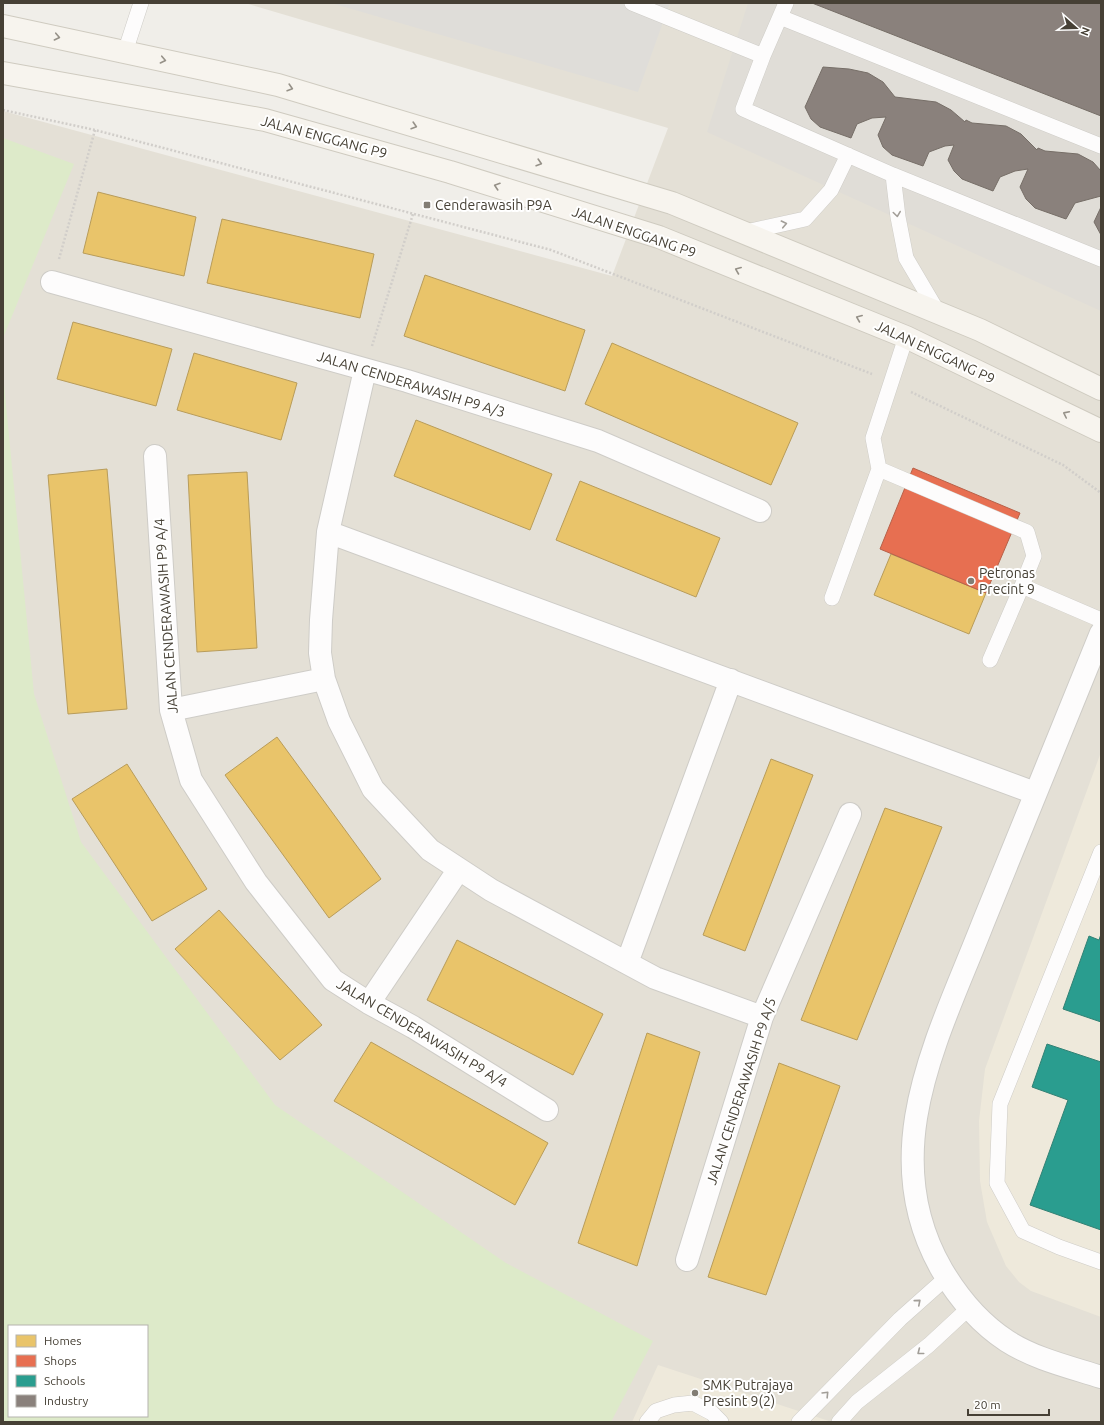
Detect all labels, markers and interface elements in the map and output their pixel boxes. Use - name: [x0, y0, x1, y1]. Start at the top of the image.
- north arrow: [1056, 8, 1096, 48]
- text: N: [1078, 26, 1092, 37]
- one-way arrow: [54, 33, 60, 41]
- one-way arrow: [160, 56, 166, 64]
- one-way arrow: [286, 83, 293, 92]
- street label: JALAN ENGGANG P9: [259, 112, 389, 162]
- one-way arrow: [411, 121, 418, 130]
- one-way arrow: [535, 158, 542, 167]
- one-way arrow: [493, 182, 500, 191]
- place label: Cenderawasih P9A: [435, 197, 552, 213]
- marker: Cenderawasih P9A: [422, 200, 432, 210]
- street label: JALAN ENGGANG P9: [570, 203, 698, 261]
- one-way arrow: [892, 211, 901, 217]
- one-way arrow: [781, 220, 787, 228]
- one-way arrow: [735, 266, 742, 274]
- one-way arrow: [855, 315, 862, 323]
- street label: JALAN ENGGANG P9: [873, 317, 997, 387]
- street label: JALAN CENDERAWASIH P9 A/3: [315, 348, 507, 420]
- one-way arrow: [1063, 411, 1070, 419]
- street label: JALAN CENDERAWASIH P9 A/4: [151, 518, 181, 714]
- place label: Petronas Precint 9: [979, 565, 1035, 597]
- marker: Petronas Precint 9: [966, 576, 976, 586]
- street label: JALAN CENDERAWASIH P9 A/4: [334, 976, 510, 1090]
- street label: JALAN CENDERAWASIH P9 A/5: [703, 995, 779, 1187]
- one-way arrow: [913, 1300, 921, 1307]
- legend: [8, 1325, 148, 1417]
- text: Homes: [44, 1334, 82, 1347]
- one-way arrow: [917, 1347, 924, 1354]
- text: Shops: [44, 1354, 76, 1367]
- text: Schools: [44, 1374, 85, 1387]
- place label: SMK Putrajaya Presint 9(2): [703, 1377, 793, 1409]
- marker: SMK Putrajaya Presint 9(2): [690, 1388, 700, 1398]
- one-way arrow: [821, 1391, 829, 1399]
- scale bar: [968, 1391, 1049, 1417]
- text: Industry: [44, 1394, 89, 1407]
- text: 20 m: [974, 1398, 1001, 1411]

